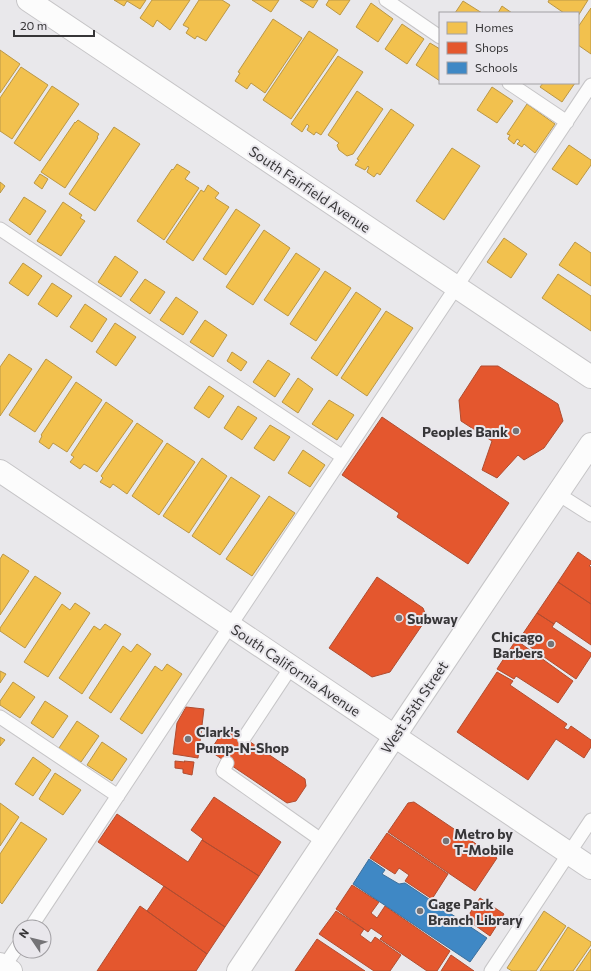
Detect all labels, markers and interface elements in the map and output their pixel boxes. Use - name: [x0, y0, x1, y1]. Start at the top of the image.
- scale bar: [14, 12, 94, 38]
- legend: [439, 12, 579, 84]
- text: 20 m: [20, 18, 47, 32]
- text: Homes: [475, 20, 513, 34]
- text: Shops: [475, 40, 509, 54]
- text: Schools: [475, 60, 518, 74]
- street label: South Fairfield Avenue: [246, 142, 374, 236]
- place label: Peoples Bank: [422, 423, 508, 440]
- marker: Peoples Bank: [511, 426, 521, 436]
- place label: Subway: [407, 610, 458, 627]
- marker: Subway: [394, 613, 404, 623]
- street label: South California Avenue: [228, 620, 364, 720]
- place label: Chicago Barbers: [491, 628, 543, 661]
- marker: Chicago Barbers: [546, 639, 556, 649]
- street label: West 55th Street: [377, 657, 451, 756]
- place label: Clark's Pump-N-Shop: [196, 723, 289, 756]
- marker: Clark's Pump-N-Shop: [183, 734, 193, 744]
- place label: Metro by T-Mobile: [454, 825, 514, 858]
- marker: Metro by T-Mobile: [441, 836, 451, 846]
- place label: Gage Park Branch Library: [428, 895, 523, 928]
- marker: Gage Park Branch Library: [415, 906, 425, 916]
- north arrow: [12, 919, 52, 959]
- text: N: [16, 926, 31, 940]

